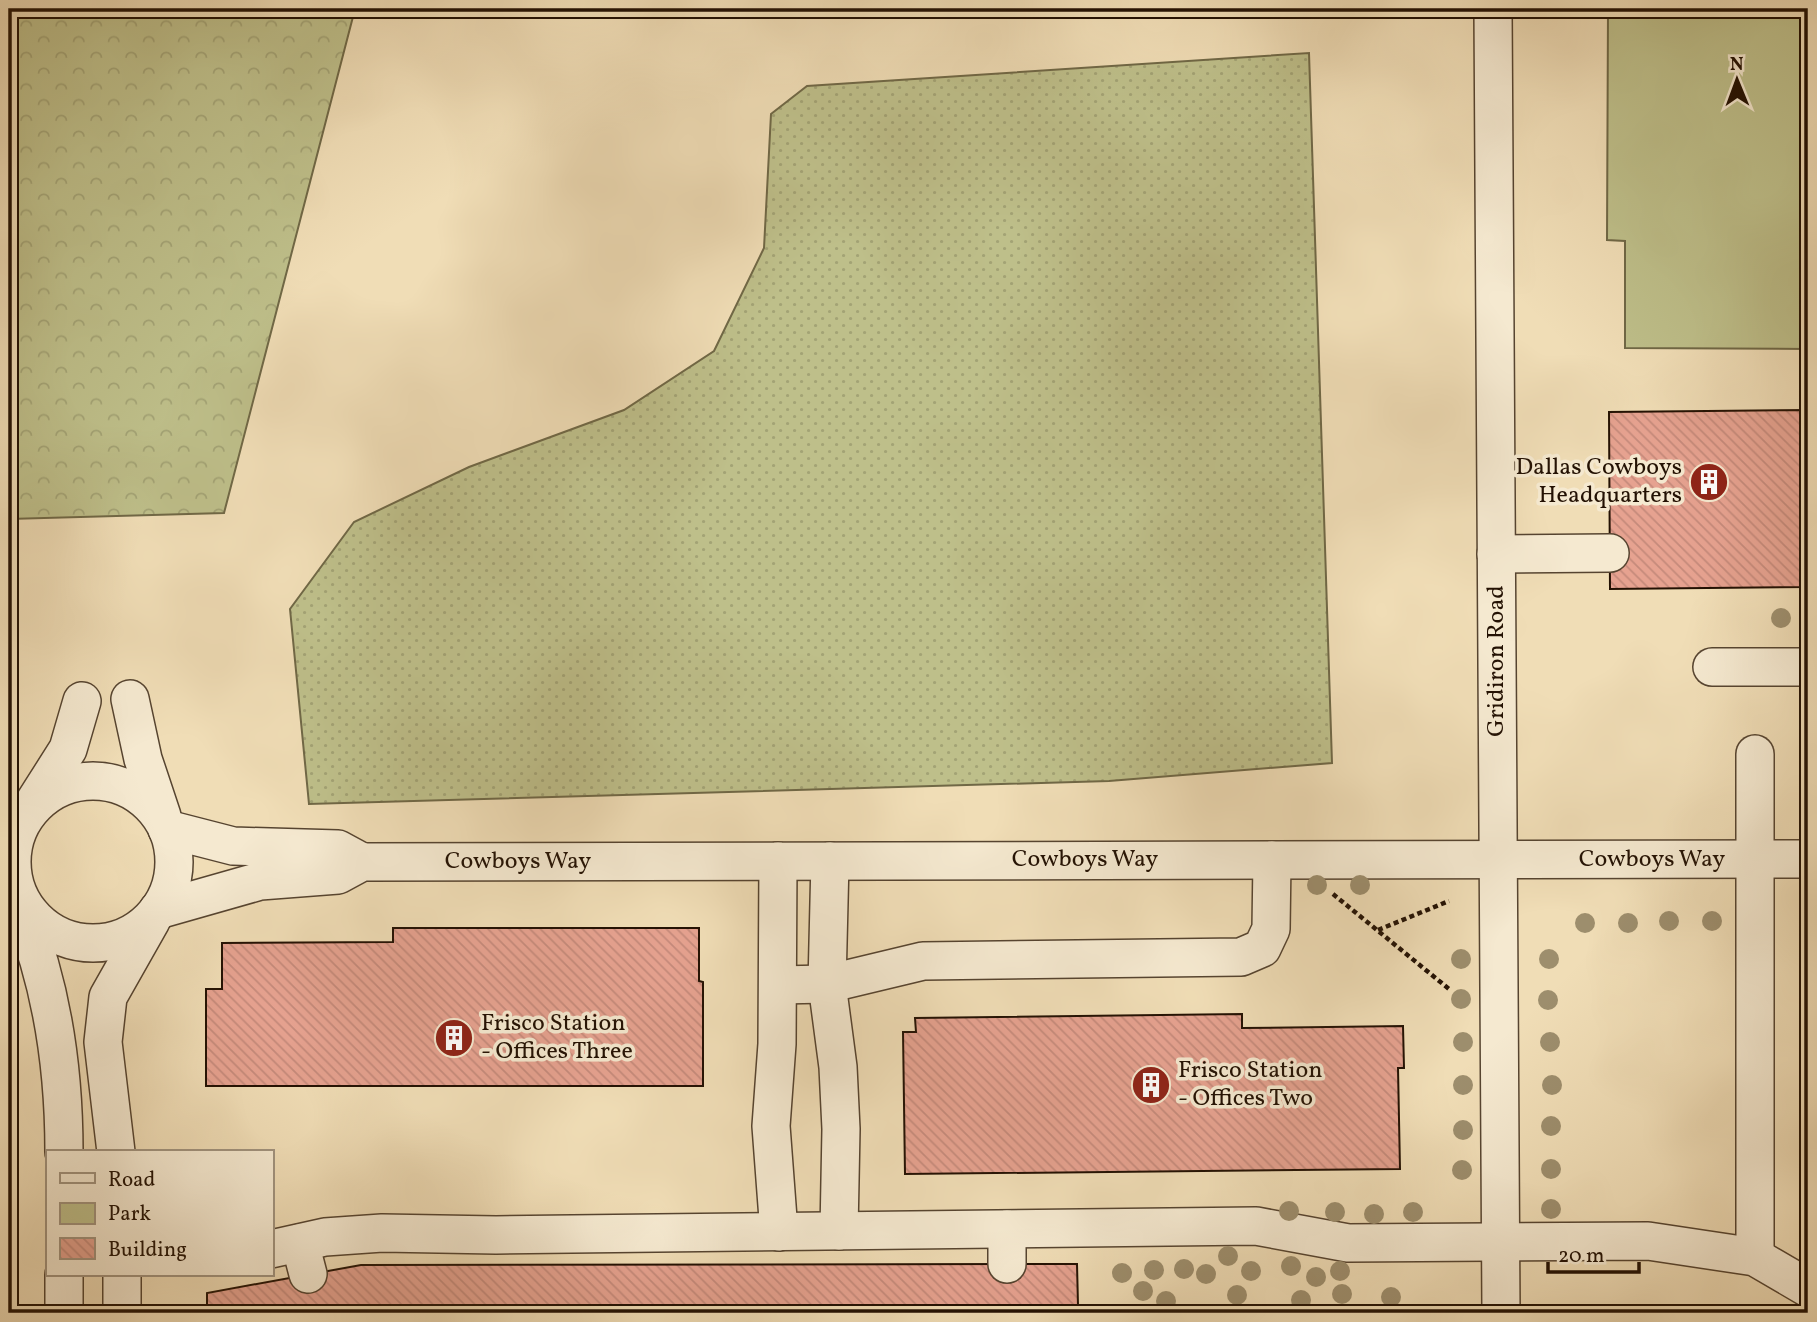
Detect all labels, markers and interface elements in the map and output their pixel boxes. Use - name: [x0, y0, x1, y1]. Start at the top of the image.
- north arrow: [1702, 46, 1772, 116]
- text: N: [1730, 52, 1744, 78]
- place label: Dallas Cowboys Headquarters: [1515, 451, 1682, 513]
- building icon: Dallas Cowboys Headquarters: [1688, 461, 1730, 503]
- street label: Gridiron Road: [1480, 585, 1514, 737]
- street label: Cowboys Way: [1012, 843, 1158, 877]
- street label: Cowboys Way: [1579, 843, 1725, 877]
- street label: Cowboys Way: [445, 845, 591, 879]
- place label: Frisco Station - Offices Three: [481, 1007, 633, 1069]
- building icon: Frisco Station - Offices Three: [433, 1017, 475, 1059]
- place label: Frisco Station - Offices Two: [1178, 1054, 1323, 1116]
- building icon: Frisco Station - Offices Two: [1130, 1064, 1172, 1106]
- legend: [46, 1150, 273, 1276]
- text: Road: [108, 1166, 155, 1195]
- text: Park: [108, 1200, 151, 1229]
- scale bar: [1548, 1231, 1638, 1275]
- text: Building: [108, 1236, 187, 1265]
- text: 20 m: [1558, 1242, 1604, 1271]

